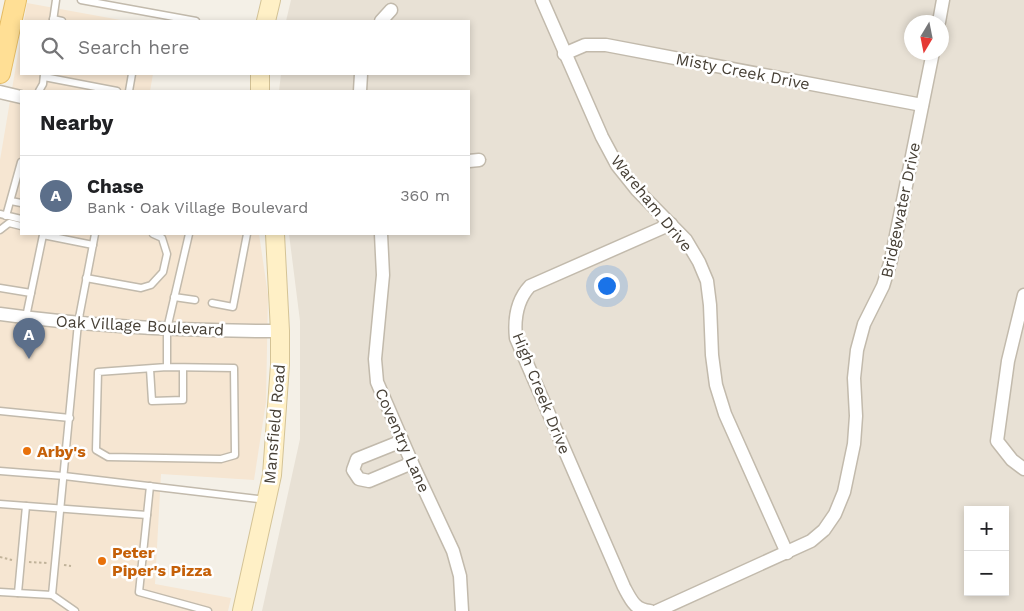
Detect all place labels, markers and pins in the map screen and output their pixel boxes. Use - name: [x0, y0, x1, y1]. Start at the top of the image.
- pin: A: [13, 318, 45, 359]
- place label: Arby's: [37, 442, 86, 461]
- marker: Arby's: [21, 445, 33, 457]
- place label: Peter Piper's Pizza: [112, 543, 212, 580]
- marker: Peter Piper's Pizza: [96, 555, 108, 567]

